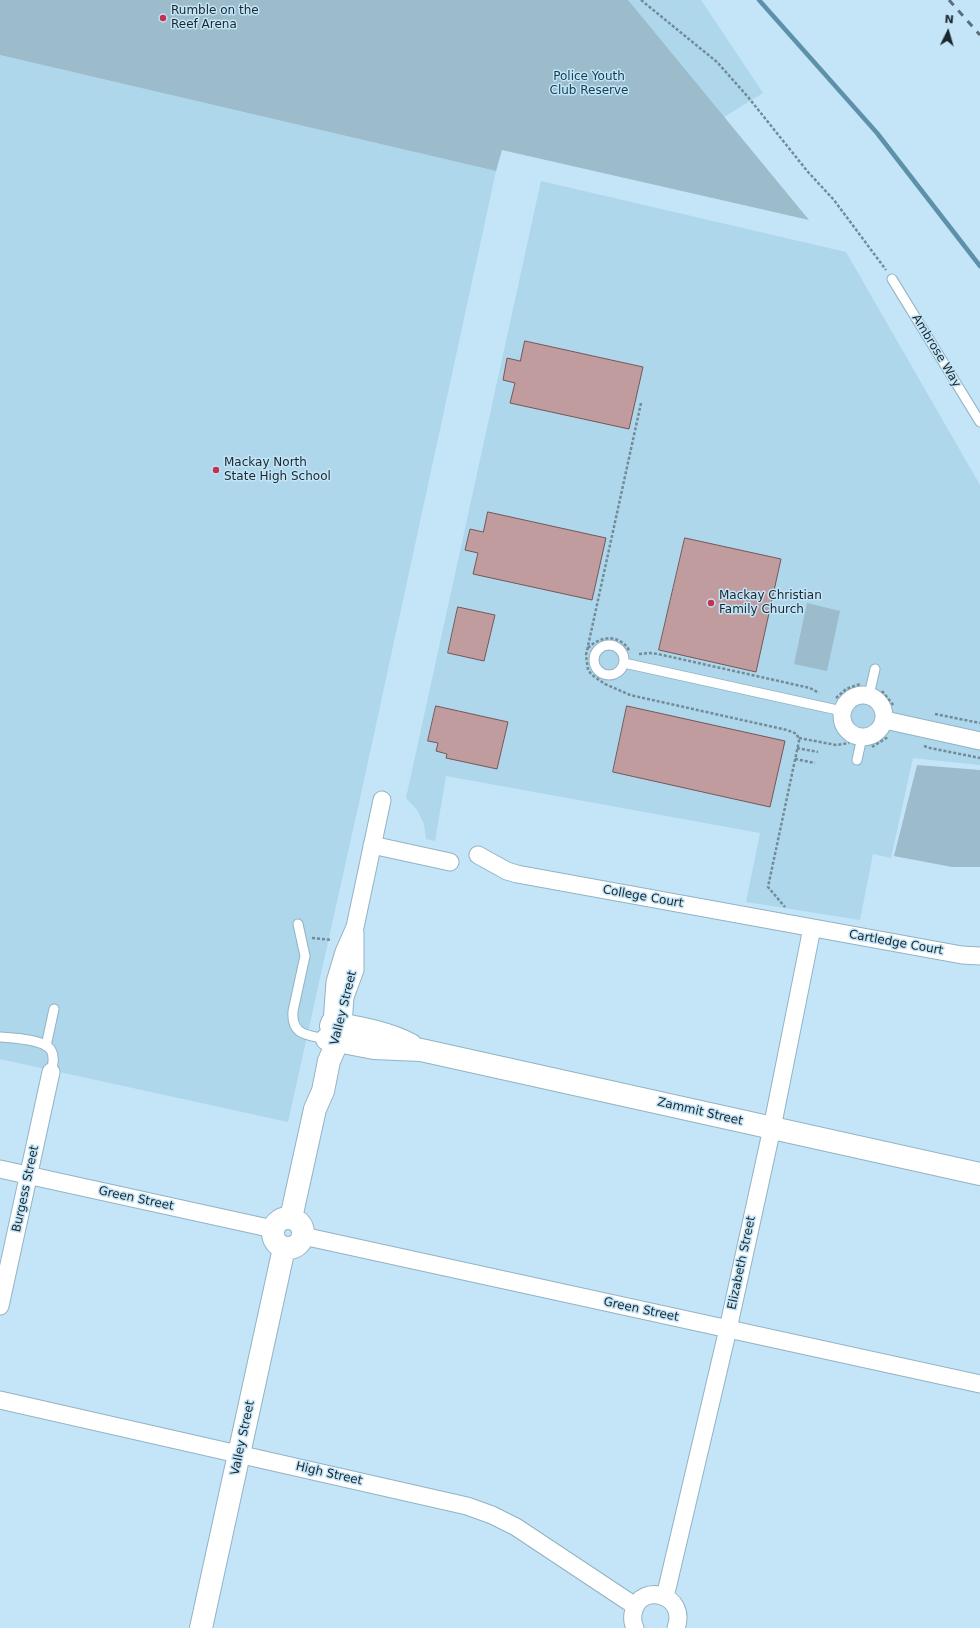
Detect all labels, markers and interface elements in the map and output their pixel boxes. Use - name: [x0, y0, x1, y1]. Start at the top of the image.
- place label: Rumble on the Reef Arena: [171, 4, 259, 32]
- north arrow: [928, 12, 968, 52]
- marker: Rumble on the Reef Arena: [158, 13, 168, 23]
- text: N: [944, 13, 954, 26]
- park label: Police Youth Club Reserve: [550, 70, 628, 98]
- street label: Ambrose Way: [909, 312, 963, 390]
- place label: Mackay North State High School: [224, 456, 331, 484]
- marker: Mackay North State High School: [211, 465, 221, 475]
- place label: Mackay Christian Family Church: [719, 589, 822, 617]
- marker: Mackay Christian Family Church: [706, 598, 716, 608]
- street label: College Court: [602, 883, 684, 911]
- street label: Cartledge Court: [848, 928, 944, 958]
- street label: Valley Street: [328, 969, 360, 1047]
- street label: Zammit Street: [656, 1095, 744, 1129]
- street label: Burgess Street: [10, 1144, 42, 1234]
- street label: Green Street: [97, 1184, 175, 1214]
- street label: Elizabeth Street: [725, 1215, 759, 1311]
- street label: Green Street: [602, 1295, 680, 1325]
- street label: Valley Street: [228, 1399, 258, 1477]
- street label: High Street: [294, 1459, 364, 1489]

